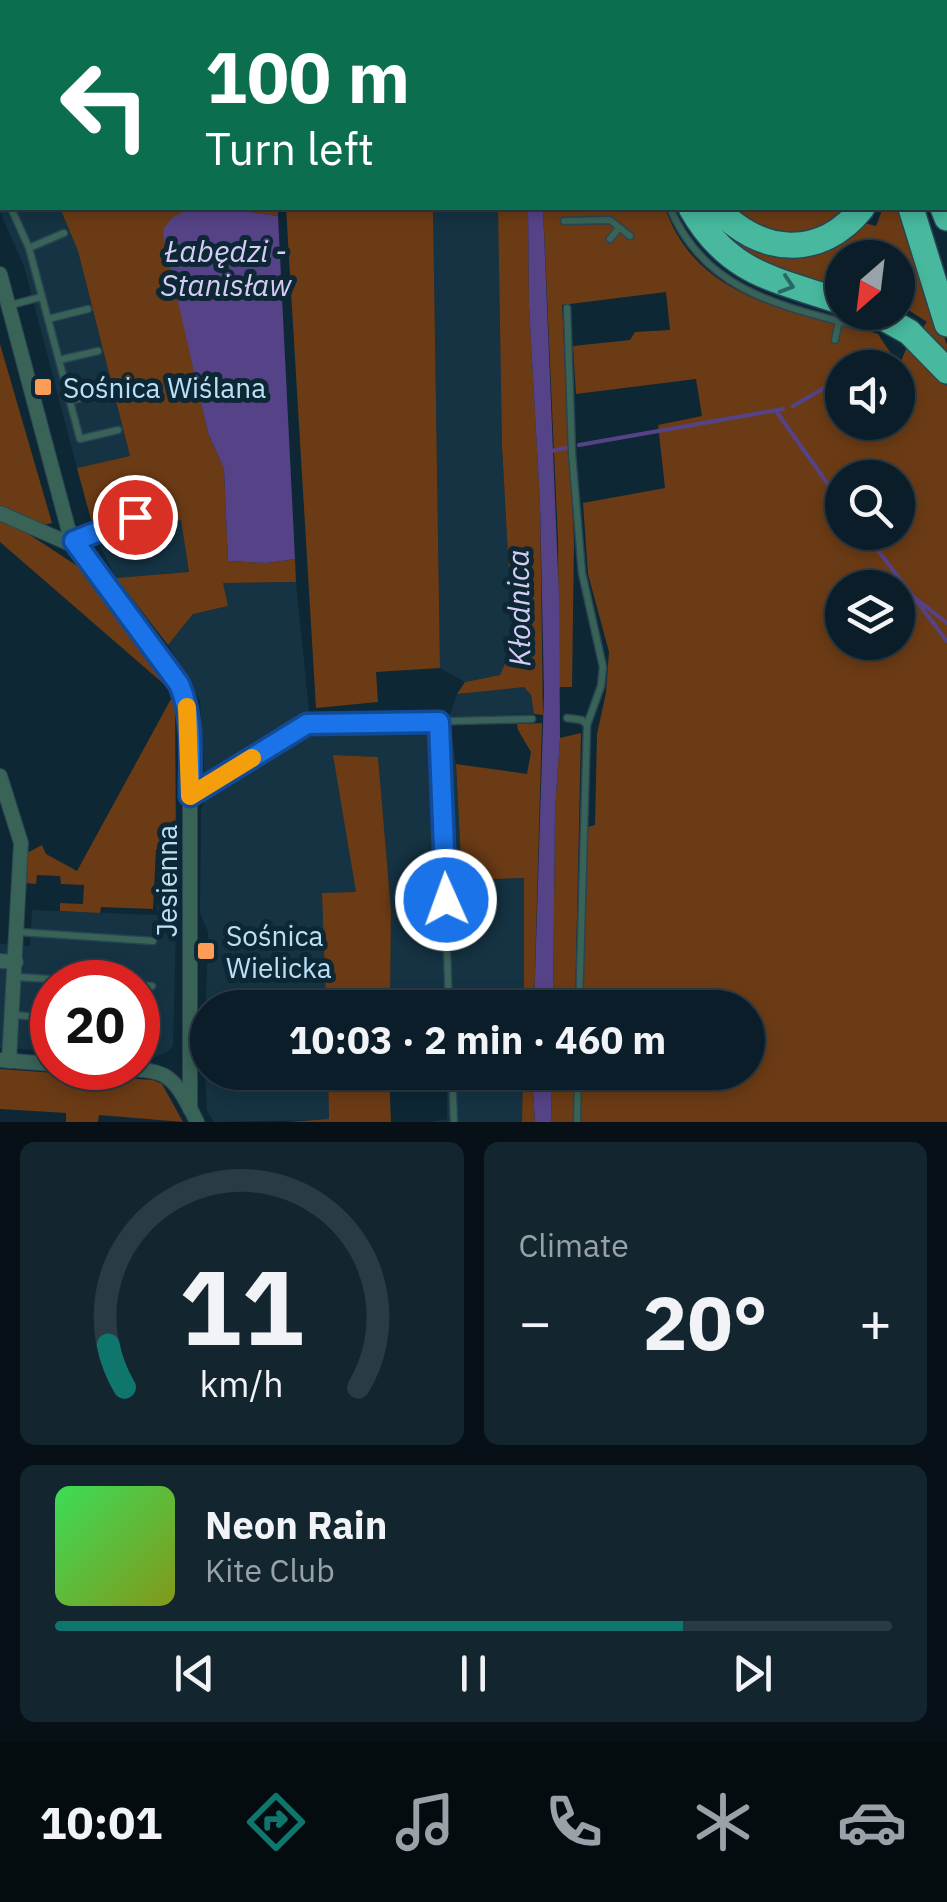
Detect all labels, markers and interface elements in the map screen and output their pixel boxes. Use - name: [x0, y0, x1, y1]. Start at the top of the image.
- text: 100 m: [205, 31, 410, 122]
- icon: left: [40, 40, 170, 170]
- text: Turn left: [205, 119, 374, 177]
- water label: Łabędzi - Stanisław: [161, 231, 292, 304]
- north arrow: [825, 240, 915, 330]
- map controls: [825, 240, 915, 660]
- one-way arrow: [778, 274, 795, 294]
- button: sound: [825, 350, 915, 440]
- place label: Sośnica Wiślana: [63, 369, 266, 406]
- marker: Sośnica Wiślana: [32, 376, 54, 398]
- button: search: [825, 460, 915, 550]
- pin: [93, 475, 178, 560]
- icon: arrive: [108, 490, 163, 545]
- water label: Kłodnica: [497, 549, 539, 667]
- button: layers: [825, 570, 915, 660]
- street label: Jesienna: [148, 825, 185, 937]
- position arrow: [394, 848, 498, 952]
- place label: Sośnica Wielicka: [226, 917, 332, 986]
- marker: Sośnica Wielicka: [195, 940, 217, 962]
- speed limit sign: 20: [30, 960, 160, 1090]
- text: 10:03 · 2 min · 460 m: [289, 1015, 666, 1064]
- text: Climate: [519, 1224, 629, 1266]
- text: 11: [179, 1238, 304, 1374]
- text: 20°: [643, 1273, 768, 1371]
- text: −: [519, 1286, 552, 1357]
- text: +: [859, 1286, 892, 1357]
- text: km/h: [200, 1360, 284, 1407]
- text: Neon Rain: [205, 1500, 387, 1549]
- text: Kite Club: [205, 1549, 335, 1591]
- icon: previous: [167, 1646, 222, 1701]
- icon: pause: [446, 1646, 501, 1701]
- icon: next: [725, 1646, 780, 1701]
- icon: directions: [241, 1787, 311, 1857]
- icon: music: [390, 1787, 460, 1857]
- icon: phone: [539, 1787, 609, 1857]
- icon: climate: [688, 1787, 758, 1857]
- icon: car: [837, 1787, 907, 1857]
- text: 10:01: [40, 1793, 162, 1851]

